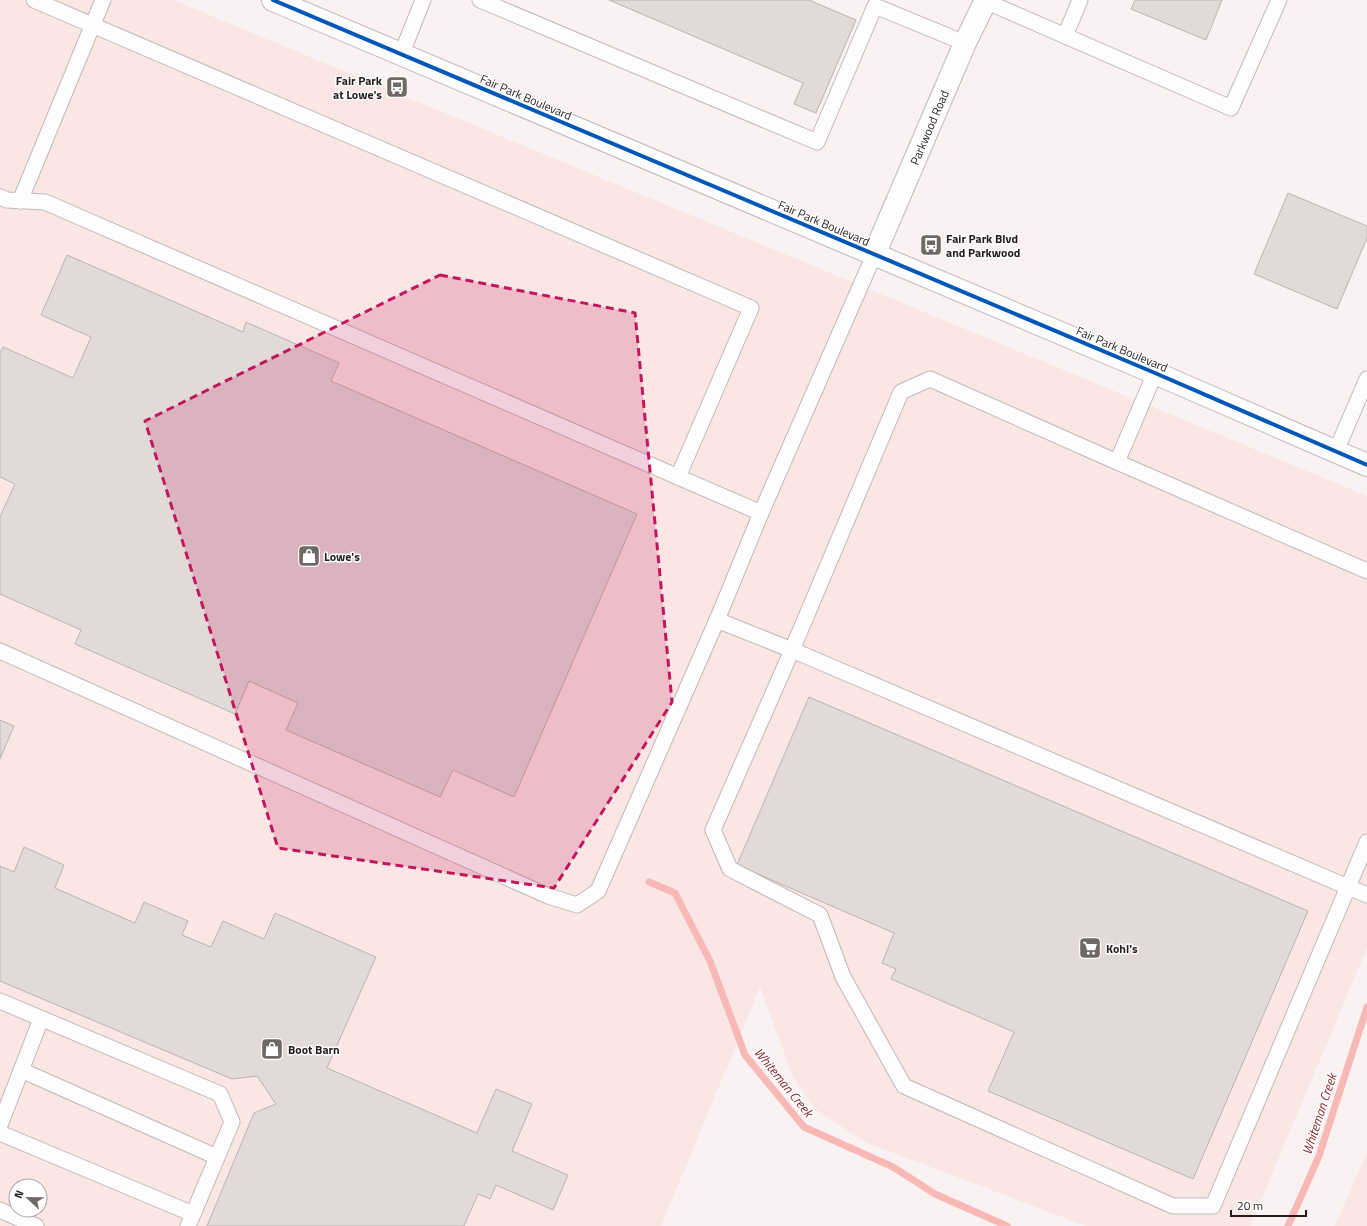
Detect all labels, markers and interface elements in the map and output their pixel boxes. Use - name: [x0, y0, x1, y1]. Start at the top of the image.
- street label: Fair Park Boulevard: [477, 69, 575, 125]
- place label: Fair Park at Lowe's: [333, 71, 383, 104]
- bus stop icon: Fair Park at Lowe's: [384, 74, 410, 100]
- street label: Parkwood Road: [904, 87, 953, 168]
- street label: Fair Park Boulevard: [775, 195, 873, 251]
- place label: Fair Park Blvd and Parkwood: [946, 229, 1020, 262]
- bus stop icon: Fair Park Blvd and Parkwood: [918, 232, 944, 258]
- street label: Fair Park Boulevard: [1073, 321, 1171, 377]
- shop icon: Lowe's: [296, 543, 322, 569]
- place label: Lowe's: [324, 547, 360, 566]
- supermarket icon: Kohl's: [1077, 935, 1103, 961]
- place label: Kohl's: [1106, 939, 1138, 958]
- shop icon: Boot Barn: [259, 1036, 285, 1062]
- place label: Boot Barn: [288, 1040, 340, 1059]
- water label: Whiteman Creek: [750, 1043, 820, 1123]
- water label: Whiteman Creek: [1296, 1069, 1342, 1157]
- north arrow: [8, 1178, 48, 1218]
- text: N: [10, 1188, 28, 1201]
- scale bar: [1231, 1192, 1306, 1218]
- text: 20 m: [1237, 1196, 1263, 1215]

